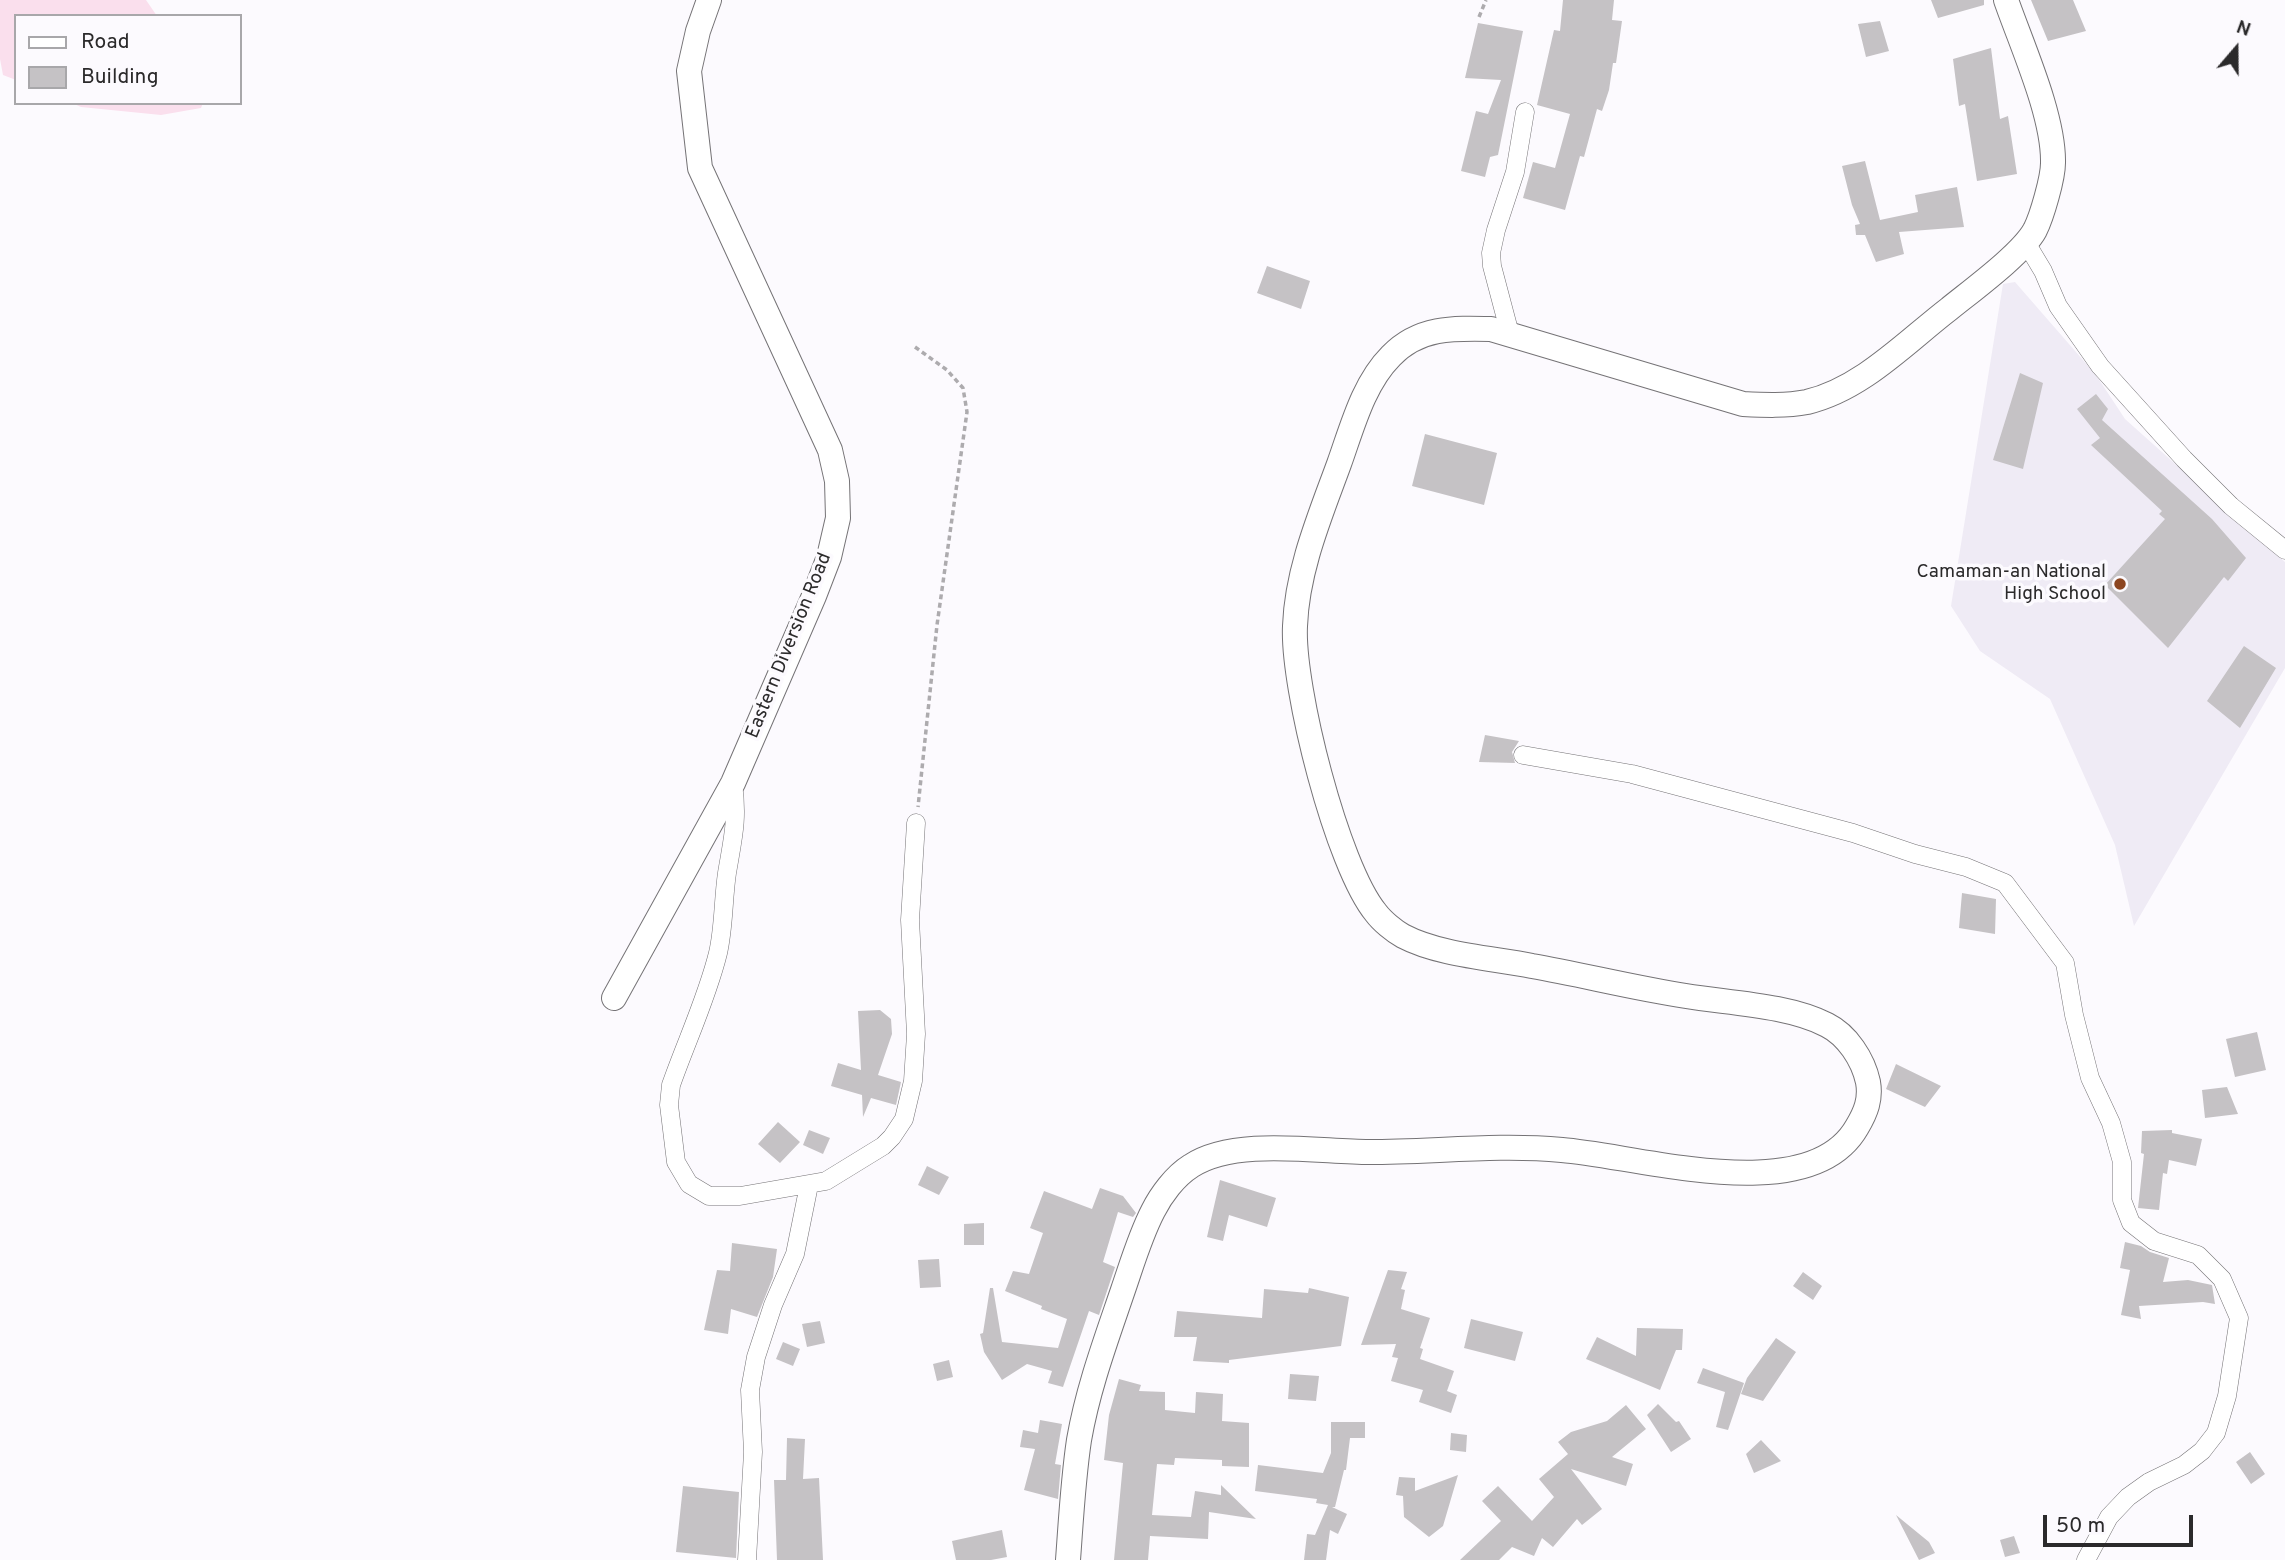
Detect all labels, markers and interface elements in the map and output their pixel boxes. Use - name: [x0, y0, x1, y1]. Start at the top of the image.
- legend: [14, 14, 242, 105]
- north arrow: [2201, 14, 2271, 84]
- text: N: [2233, 16, 2254, 43]
- text: Road: [81, 29, 130, 56]
- text: Building: [81, 64, 159, 91]
- street label: Eastern Diversion Road: [742, 550, 838, 742]
- place label: Camaman-an National High School: [1916, 562, 2106, 606]
- marker: Camaman-an National High School: [2112, 576, 2128, 592]
- scale bar: [2047, 1500, 2198, 1544]
- text: 50 m: [2056, 1513, 2105, 1540]

